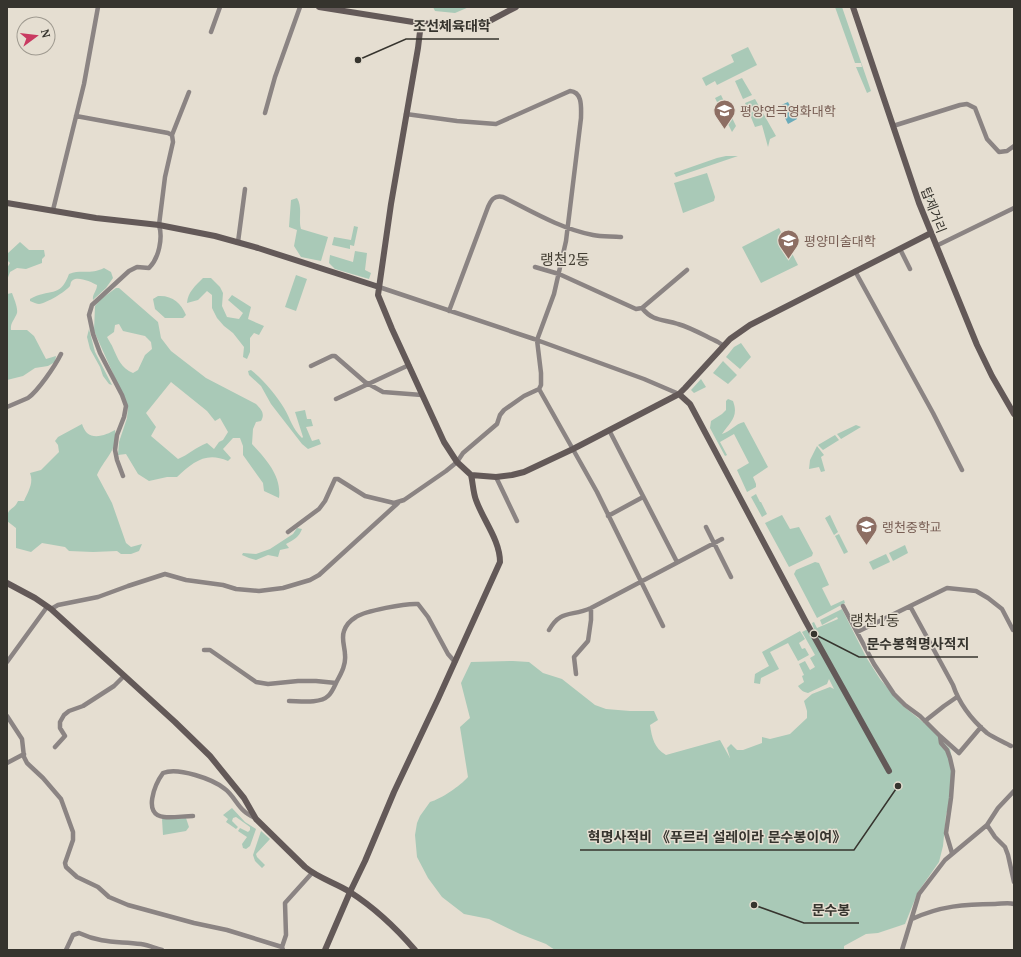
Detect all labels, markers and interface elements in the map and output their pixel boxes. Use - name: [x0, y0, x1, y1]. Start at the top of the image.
- callout: 조선체육대학: [406, 13, 499, 39]
- north arrow: [16, 16, 56, 56]
- text: 조선체육대학: [413, 16, 491, 35]
- text: N: [38, 28, 54, 40]
- school or university icon: 평양연극영화대학: [712, 98, 738, 131]
- place label: 평양연극영화대학: [740, 102, 836, 120]
- street label: 탑제거리: [917, 184, 951, 236]
- school or university icon: 평양미술대학: [776, 228, 802, 261]
- place label: 평양미술대학: [804, 232, 876, 250]
- district label: 랭천2동: [540, 249, 590, 269]
- school or university icon: 랭천중학교: [853, 514, 879, 547]
- place label: 랭천중학교: [882, 518, 942, 536]
- district label: 랭천1동: [850, 610, 900, 630]
- callout: 문수봉혁명사적지: [859, 631, 978, 657]
- text: 문수봉혁명사적지: [866, 634, 970, 653]
- callout: 혁명사적비 《푸르러 설레이라 문수봉이여》: [580, 824, 854, 850]
- text: 혁명사적비 《푸르러 설레이라 문수봉이여》: [588, 827, 846, 846]
- callout: 문수봉: [804, 897, 859, 923]
- text: 문수봉: [812, 900, 850, 919]

